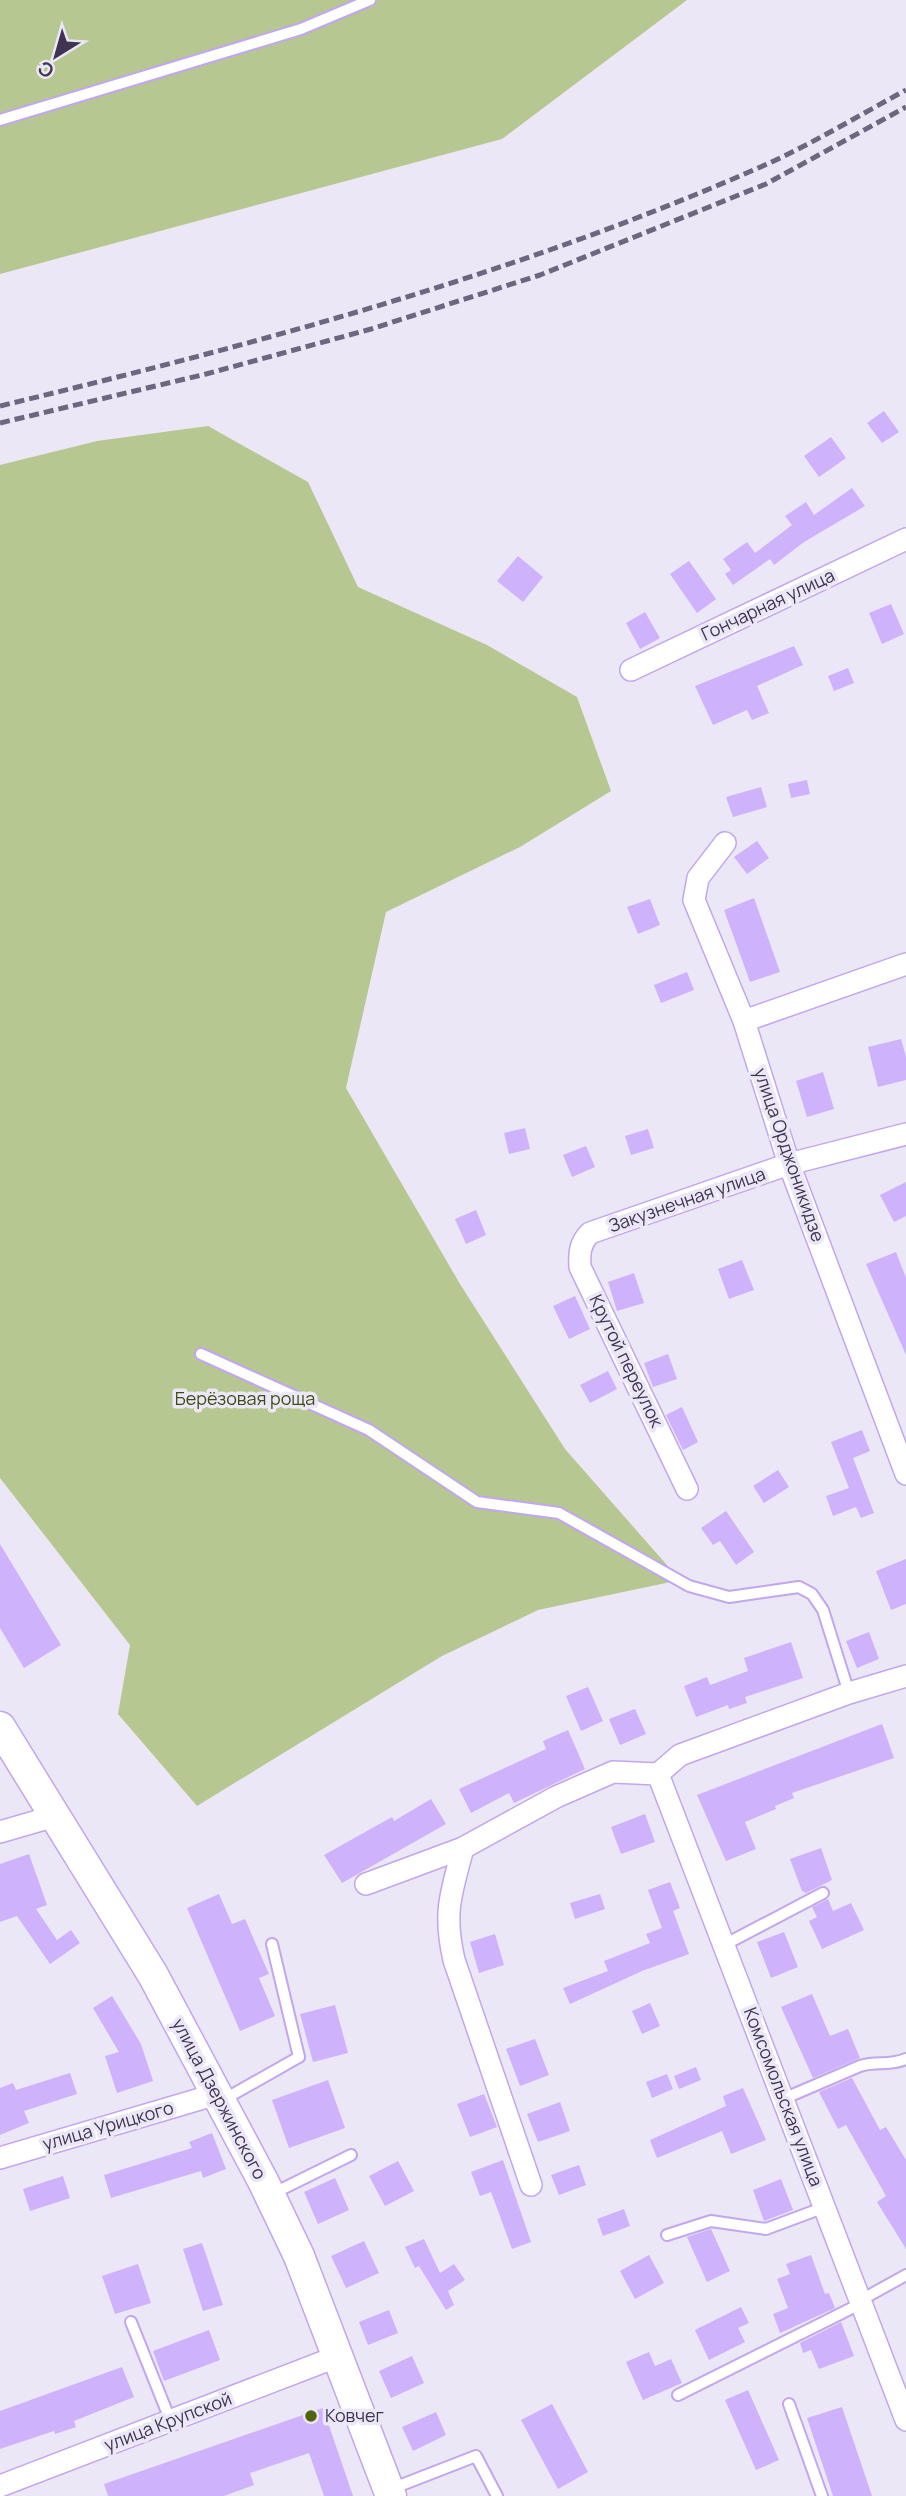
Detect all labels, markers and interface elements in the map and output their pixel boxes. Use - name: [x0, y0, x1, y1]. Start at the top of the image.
- north arrow: [21, 21, 91, 91]
- text: С: [32, 55, 59, 84]
- street label: Гончарная улица: [697, 563, 838, 646]
- street label: улица Орджоникидзе: [749, 1065, 831, 1245]
- street label: Закузнечная улица: [605, 1161, 768, 1237]
- street label: Крутой переулок: [584, 1290, 670, 1432]
- park label: Берёзовая роща: [175, 1386, 315, 1410]
- street label: Комсомольская улица: [739, 2004, 829, 2190]
- street label: улица Дзержинского: [167, 2014, 273, 2183]
- street label: улица Урицкого: [39, 2095, 176, 2155]
- street label: улица Крупской: [100, 2386, 235, 2456]
- place label: Ковчег: [325, 2403, 384, 2427]
- marker: Ковчег: [303, 2408, 319, 2424]

